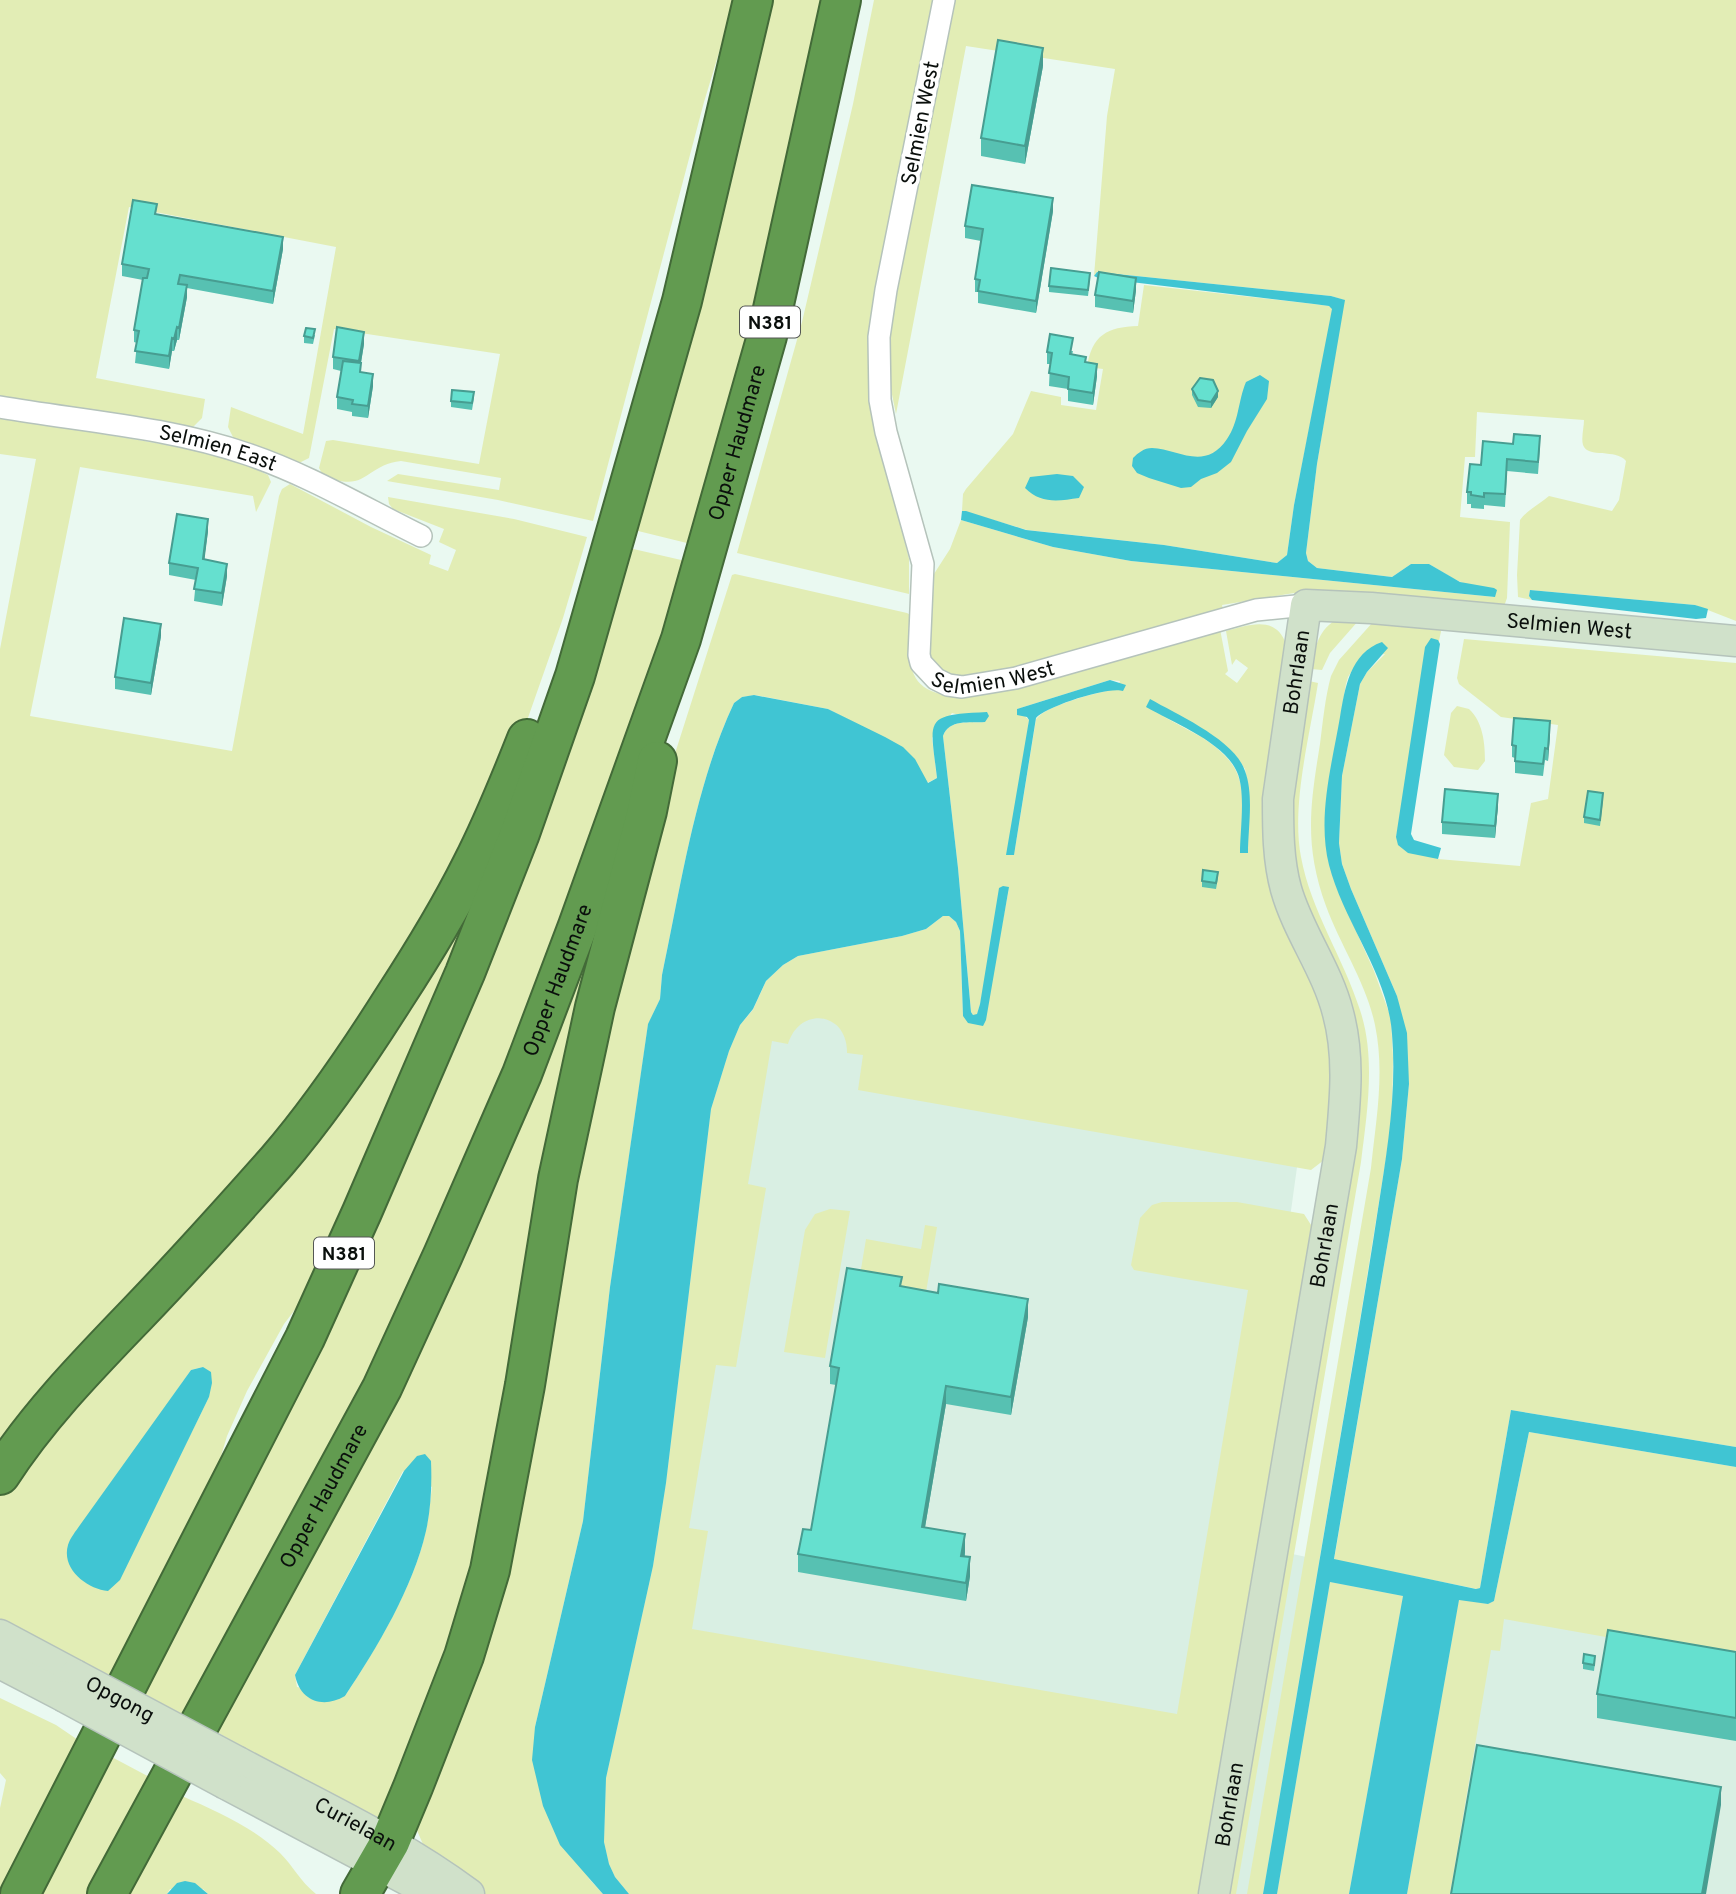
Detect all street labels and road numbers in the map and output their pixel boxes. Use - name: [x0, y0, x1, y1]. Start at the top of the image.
- street label: Selmien West: [896, 59, 947, 188]
- road number: N381: [740, 306, 800, 338]
- street label: Opper Haudmare: [703, 362, 773, 524]
- street label: Selmien East: [156, 420, 281, 479]
- street label: Selmien West: [1505, 608, 1633, 647]
- street label: Bohrlaan: [1278, 628, 1317, 717]
- street label: Selmien West: [926, 656, 1058, 702]
- street label: Opper Haudmare: [518, 901, 600, 1061]
- street label: Bohrlaan: [1305, 1201, 1346, 1290]
- road number: N381: [314, 1238, 374, 1268]
- street label: Opper Haudmare: [274, 1420, 375, 1574]
- street label: Opgong: [80, 1671, 159, 1730]
- street label: Bohrlaan: [1210, 1760, 1251, 1849]
- street label: Curielaan: [309, 1792, 401, 1859]

